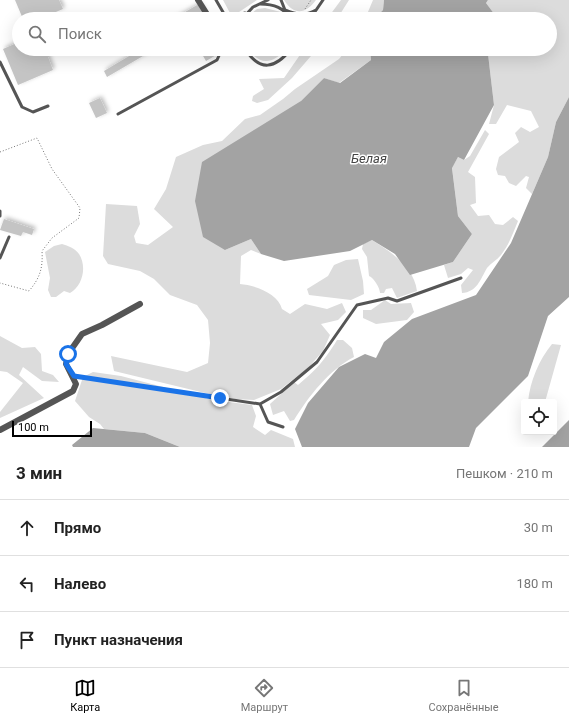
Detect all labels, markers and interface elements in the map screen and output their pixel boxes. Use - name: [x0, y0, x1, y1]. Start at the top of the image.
- search box: [12, 12, 557, 56]
- icon: search: [26, 23, 48, 45]
- text: Поиск: [58, 25, 102, 43]
- water label: Белая: [351, 151, 387, 166]
- route start: [59, 345, 77, 363]
- route end: [211, 389, 229, 407]
- map controls: [521, 399, 557, 435]
- button: locate: [521, 399, 557, 435]
- scale bar: [12, 419, 92, 438]
- text: 100 m: [18, 421, 49, 434]
- text: 3 мин: [16, 463, 62, 483]
- text: Пешком · 210 m: [456, 466, 553, 481]
- icon: ahead: [16, 517, 38, 539]
- text: Прямо: [54, 519, 101, 537]
- text: 30 m: [524, 520, 553, 535]
- icon: left: [16, 573, 38, 595]
- text: Налево: [54, 575, 106, 593]
- text: 180 m: [516, 576, 553, 591]
- icon: arrive: [16, 629, 38, 651]
- text: Пункт назначения: [54, 631, 183, 649]
- tab: Карта: [70, 677, 100, 714]
- tab: Маршрут: [241, 677, 288, 714]
- tab: Сохранённые: [429, 677, 499, 714]

